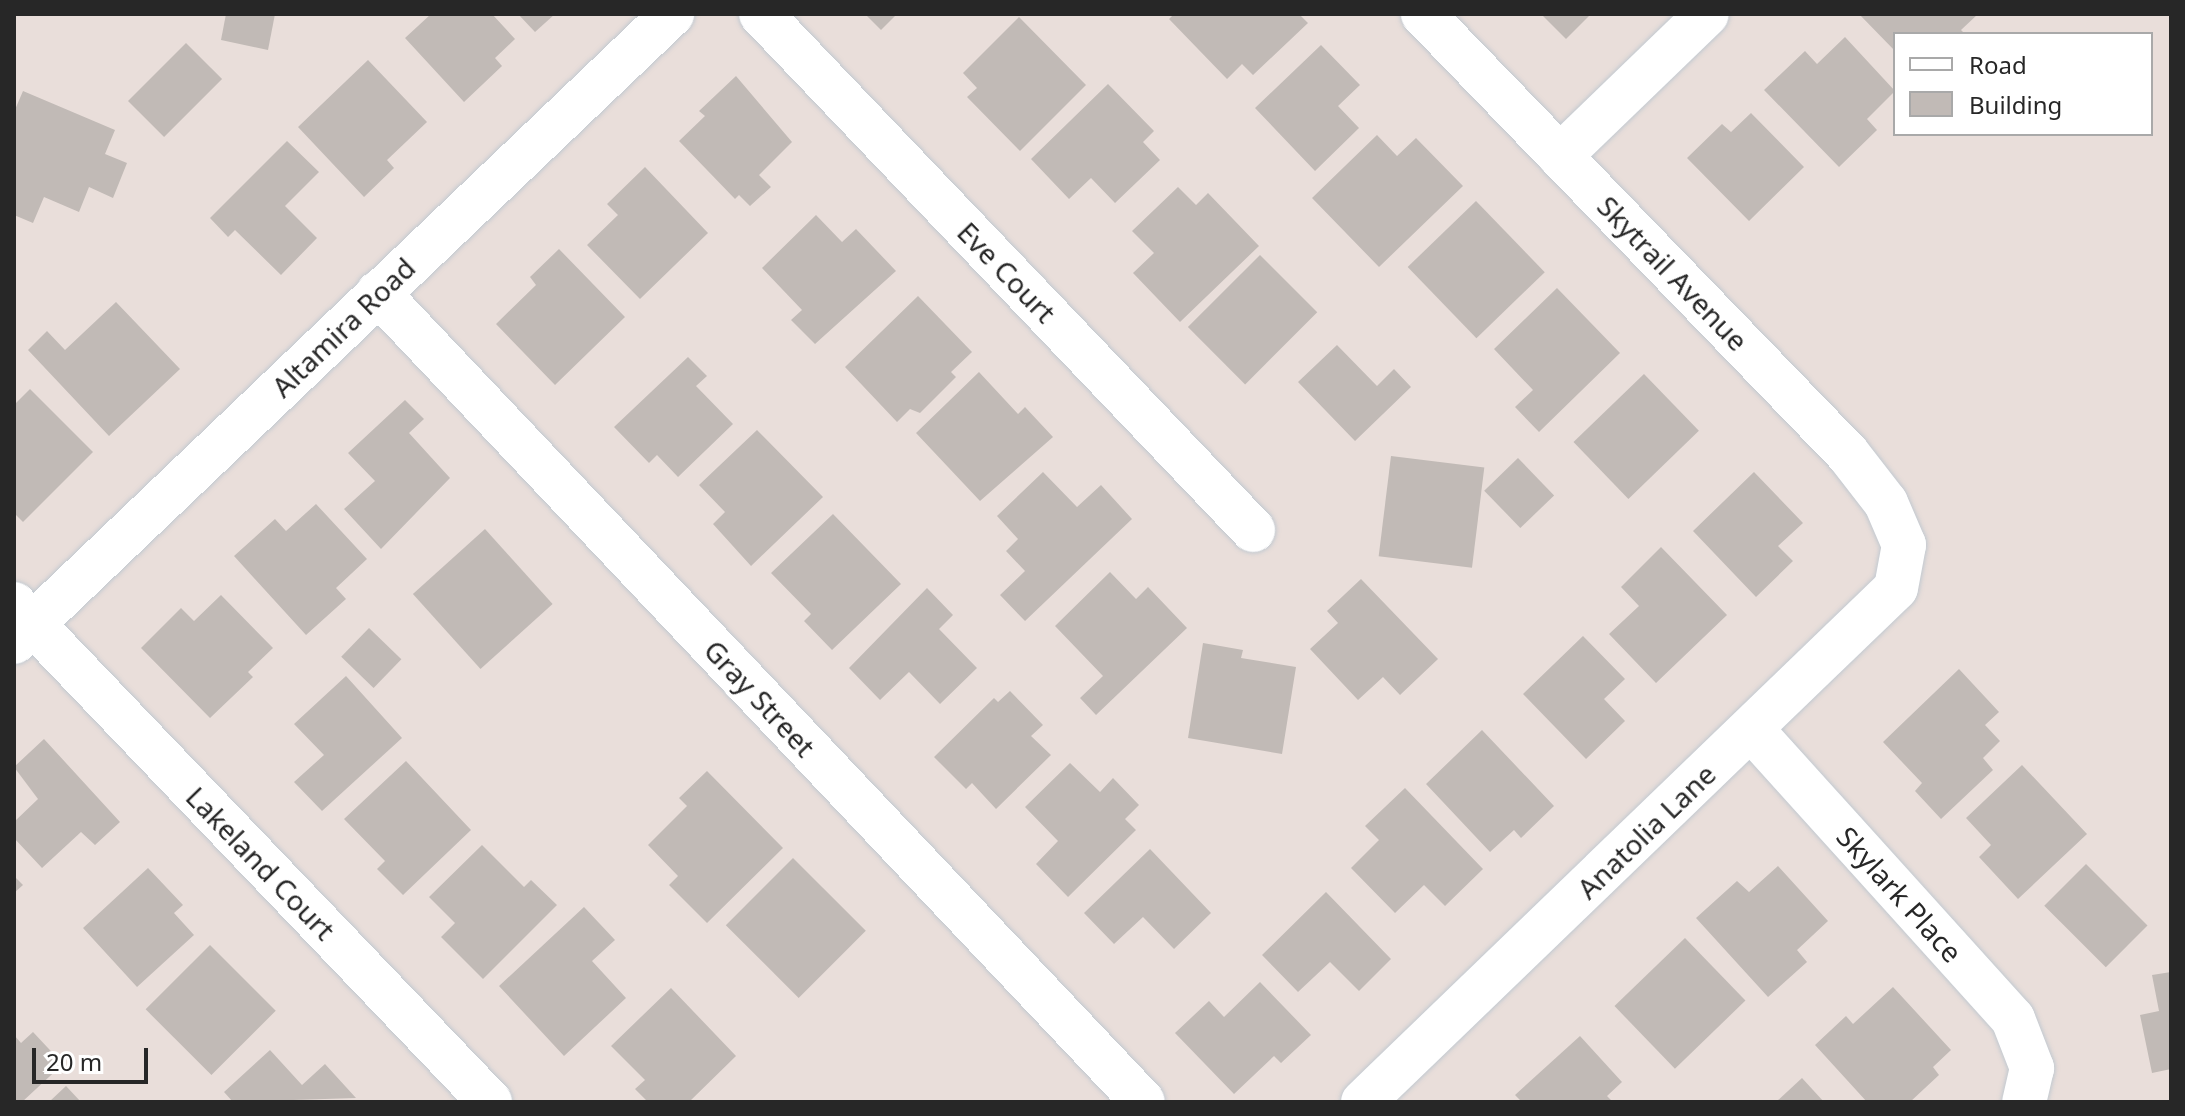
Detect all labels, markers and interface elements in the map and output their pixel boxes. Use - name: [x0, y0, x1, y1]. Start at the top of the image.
- legend: [1893, 32, 2153, 136]
- text: Road: [1969, 48, 2027, 81]
- text: Building: [1969, 88, 2062, 121]
- street label: Skytrail Avenue: [1591, 189, 1755, 357]
- street label: Eve Court: [951, 215, 1063, 329]
- street label: Altamira Road: [265, 250, 421, 404]
- street label: Gray Street: [698, 633, 822, 763]
- street label: Anatolia Lane: [1570, 757, 1722, 905]
- street label: Lakeland Court: [180, 780, 342, 946]
- street label: Skylark Place: [1830, 819, 1970, 969]
- scale bar: [36, 1032, 152, 1082]
- text: 20 m: [46, 1045, 102, 1078]

